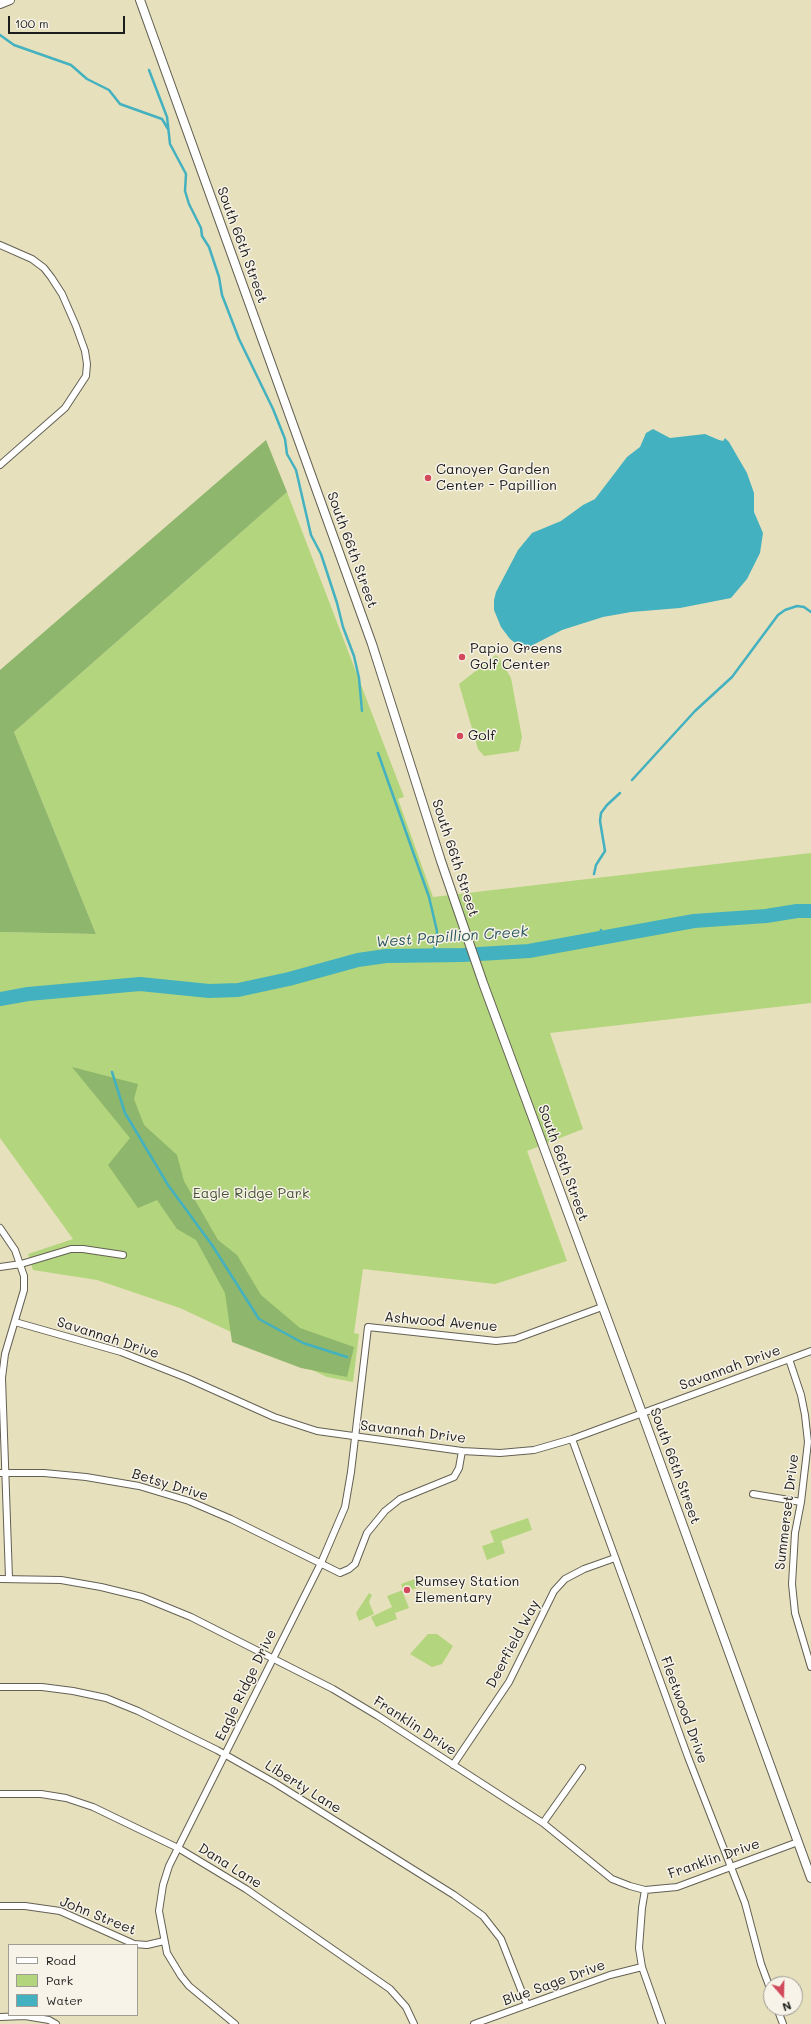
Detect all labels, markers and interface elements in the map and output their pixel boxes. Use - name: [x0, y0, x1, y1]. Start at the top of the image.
- scale bar: [10, 8, 127, 34]
- text: 100 m: [15, 15, 49, 31]
- street label: South 66th Street: [213, 185, 271, 305]
- place label: Canoyer Garden Center - Papillion: [436, 462, 557, 494]
- marker: Canoyer Garden Center - Papillion: [423, 473, 433, 483]
- street label: South 66th Street: [323, 490, 381, 610]
- place label: Papio Greens Golf Center: [470, 641, 562, 674]
- marker: Papio Greens Golf Center: [457, 652, 467, 662]
- place label: Golf: [468, 728, 496, 744]
- marker: Golf: [455, 731, 465, 741]
- street label: South 66th Street: [428, 797, 482, 919]
- water label: West Papillion Creek: [375, 923, 529, 951]
- street label: South 66th Street: [534, 1103, 592, 1223]
- park label: Eagle Ridge Park: [193, 1186, 309, 1202]
- street label: Ashwood Avenue: [384, 1309, 498, 1335]
- street label: Savannah Drive: [55, 1314, 161, 1362]
- street label: Savannah Drive: [677, 1342, 783, 1394]
- street label: South 66th Street: [646, 1406, 704, 1526]
- street label: Savannah Drive: [359, 1417, 467, 1447]
- street label: Summerset Drive: [772, 1453, 802, 1571]
- street label: Betsy Drive: [130, 1465, 210, 1505]
- place label: Rumsey Station Elementary: [415, 1574, 519, 1606]
- marker: Rumsey Station Elementary: [402, 1585, 412, 1595]
- street label: Deerfield Way: [483, 1597, 543, 1691]
- street label: Eagle Ridge Drive: [212, 1627, 280, 1743]
- street label: Fleetwood Drive: [657, 1654, 711, 1766]
- street label: Franklin Drive: [370, 1693, 460, 1759]
- street label: Liberty Lane: [262, 1757, 344, 1817]
- street label: Franklin Drive: [666, 1835, 762, 1883]
- street label: Dana Lane: [195, 1840, 265, 1892]
- street label: John Street: [57, 1893, 139, 1939]
- legend: [8, 1944, 138, 2016]
- text: Road: [46, 1952, 76, 1968]
- street label: Blue Sage Drive: [500, 1957, 608, 2009]
- text: Park: [46, 1972, 73, 1988]
- north arrow: [763, 1976, 803, 2016]
- text: Water: [46, 1992, 83, 2008]
- text: N: [780, 1998, 793, 2015]

